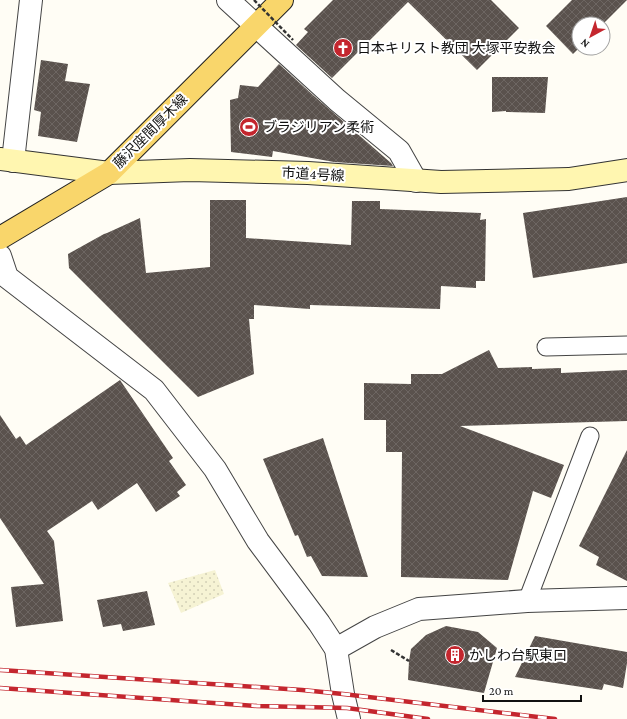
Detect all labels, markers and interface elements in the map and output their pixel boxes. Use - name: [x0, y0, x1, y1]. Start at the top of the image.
- north arrow: [571, 16, 611, 56]
- text: N: [577, 36, 591, 51]
- church icon: 日本キリスト教団 大塚平安教会: [332, 37, 354, 59]
- place label: 日本キリスト教団 大塚平安教会: [357, 40, 556, 56]
- street label: 藤沢座間厚木線: [110, 91, 190, 171]
- sports icon: ブラジリアン柔術: [238, 116, 260, 138]
- place label: ブラジリアン柔術: [263, 119, 374, 135]
- street label: 市道4号線: [281, 164, 345, 184]
- building icon: かしわ台駅東口: [444, 644, 466, 666]
- place label: かしわ台駅東口: [469, 647, 567, 663]
- scale bar: [483, 677, 581, 703]
- text: 20 m: [489, 684, 514, 698]

